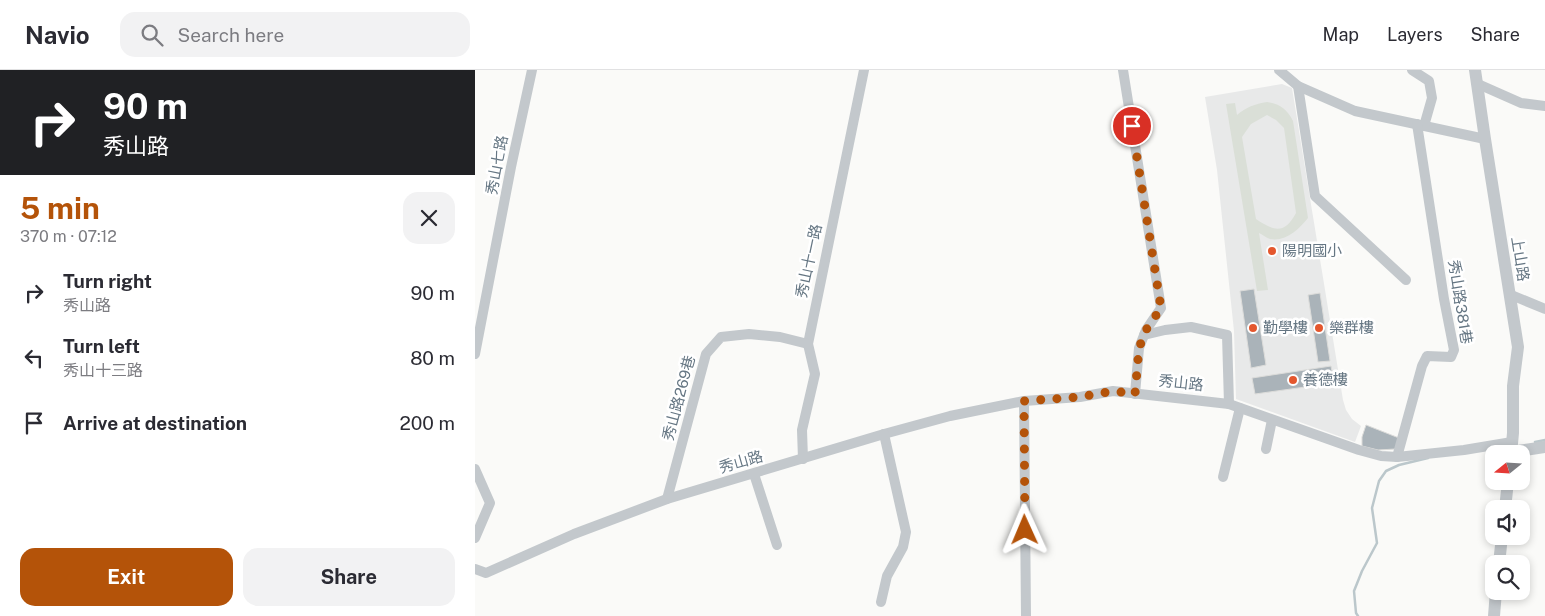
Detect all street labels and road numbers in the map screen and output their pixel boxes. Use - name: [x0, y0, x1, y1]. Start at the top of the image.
- street label: 秀山七路: [482, 134, 511, 196]
- street label: 秀山十一路: [792, 222, 825, 299]
- street label: 上山路: [1509, 235, 1532, 282]
- street label: 秀山路381巷: [1445, 259, 1476, 345]
- street label: 秀山路269巷: [659, 353, 698, 442]
- street label: 秀山路: [1158, 372, 1204, 393]
- street label: 秀山路: [717, 447, 765, 476]

